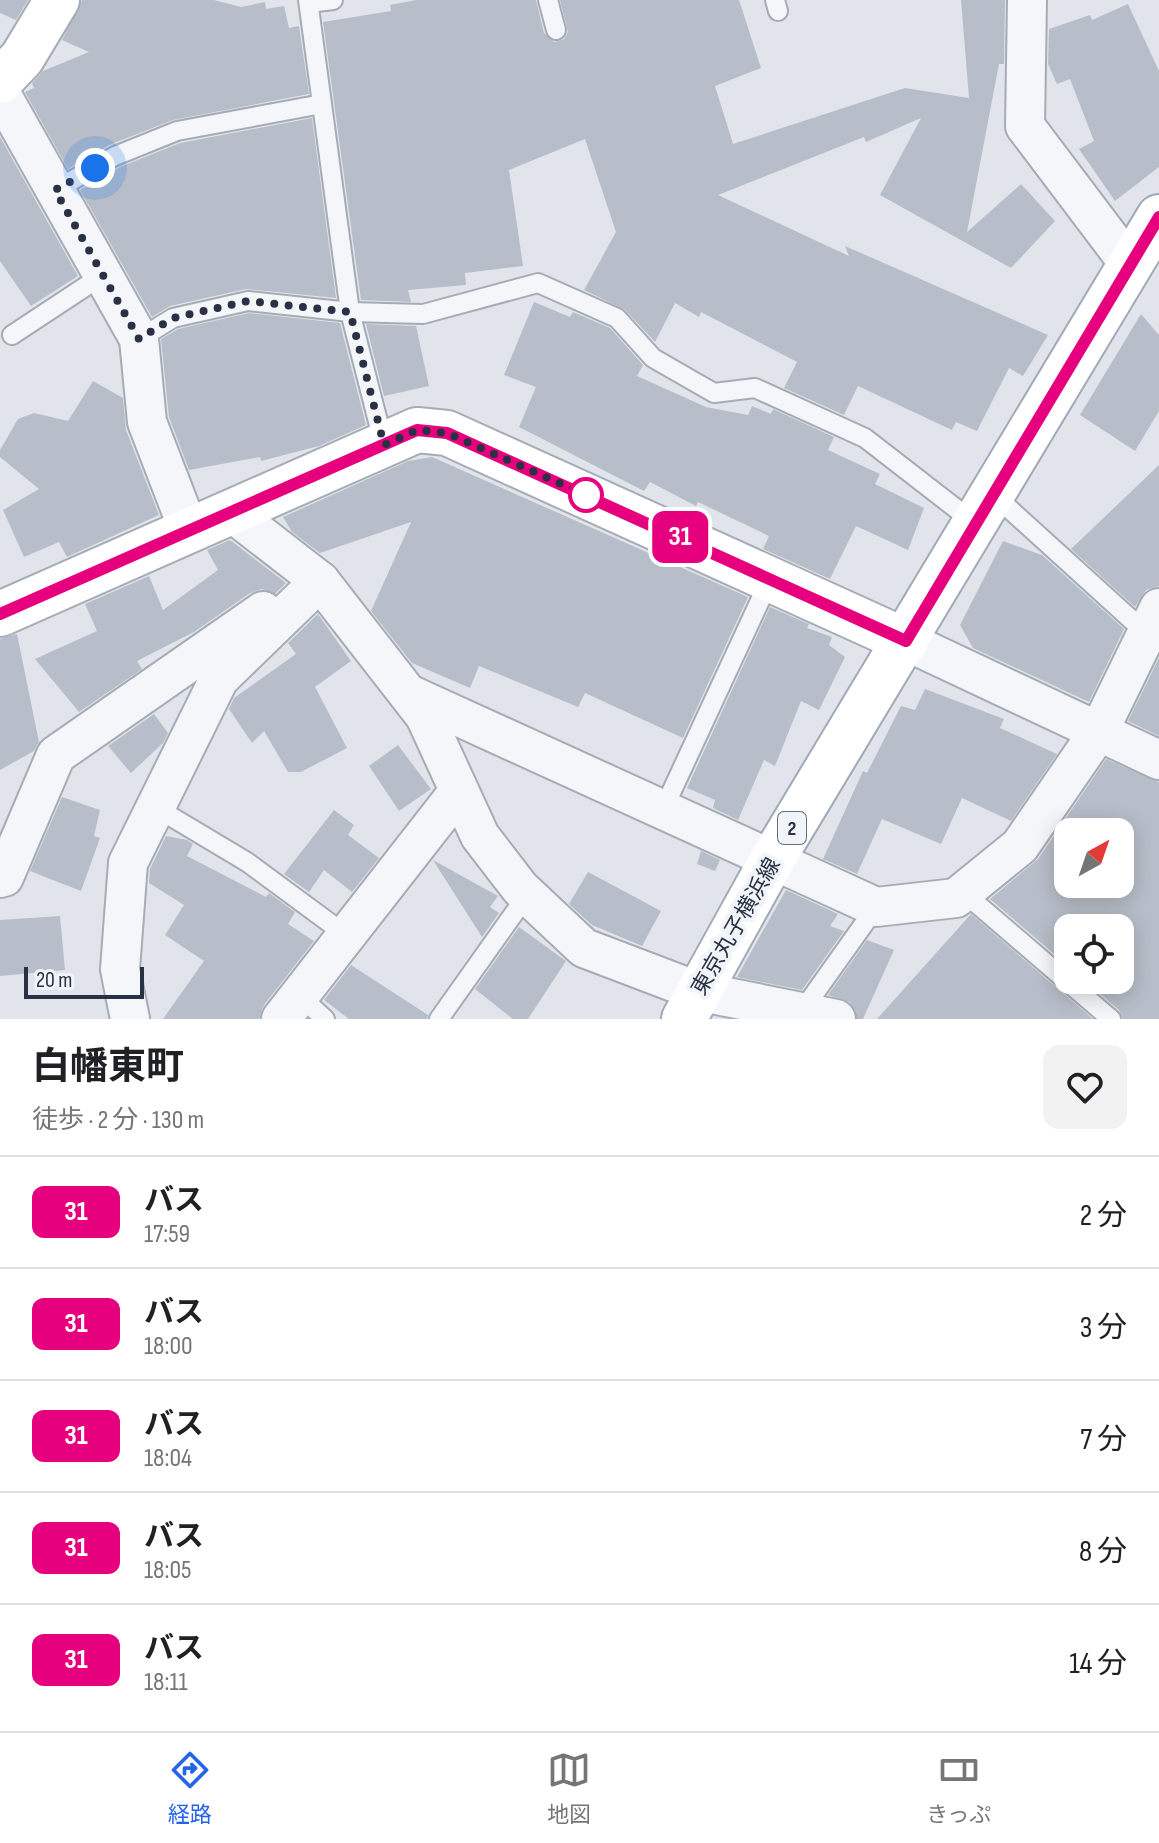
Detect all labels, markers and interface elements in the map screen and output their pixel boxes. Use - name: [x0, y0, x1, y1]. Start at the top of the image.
- your location: [75, 148, 115, 188]
- unlabelled marker: [569, 478, 603, 512]
- line badge: 31: [644, 511, 716, 563]
- text: 31: [668, 520, 692, 553]
- road number: 2: [778, 812, 806, 844]
- north arrow: [1054, 818, 1134, 898]
- map controls: [1054, 818, 1134, 994]
- street label: 東京丸子横浜線: [686, 853, 786, 1000]
- button: locate: [1054, 914, 1134, 994]
- scale bar: [24, 963, 144, 999]
- text: 20 m: [36, 967, 73, 994]
- text: 白幡東町: [32, 1045, 184, 1090]
- button: heart: [1043, 1045, 1127, 1129]
- text: 徒歩 · 2 分 · 130 m: [32, 1105, 204, 1136]
- text: バス: [144, 1183, 204, 1219]
- text: 31: [64, 1195, 88, 1228]
- text: 2 分: [1080, 1198, 1127, 1234]
- text: 17:59: [144, 1219, 190, 1250]
- text: バス: [144, 1295, 204, 1331]
- text: 31: [64, 1307, 88, 1340]
- text: 3 分: [1080, 1310, 1127, 1346]
- text: 18:00: [144, 1331, 193, 1362]
- text: バス: [144, 1407, 204, 1443]
- text: 31: [64, 1419, 88, 1452]
- text: 7 分: [1080, 1422, 1127, 1458]
- text: 18:04: [144, 1443, 192, 1474]
- text: バス: [144, 1519, 204, 1555]
- text: 31: [64, 1531, 88, 1564]
- text: 8 分: [1079, 1534, 1127, 1570]
- text: 18:05: [144, 1555, 191, 1586]
- text: バス: [144, 1631, 204, 1667]
- text: 31: [64, 1643, 88, 1676]
- text: 14 分: [1069, 1646, 1127, 1682]
- text: 18:11: [144, 1667, 188, 1698]
- tab: 経路: [168, 1748, 212, 1829]
- tab: 地図: [547, 1748, 591, 1829]
- tab: きっぷ: [926, 1748, 991, 1829]

